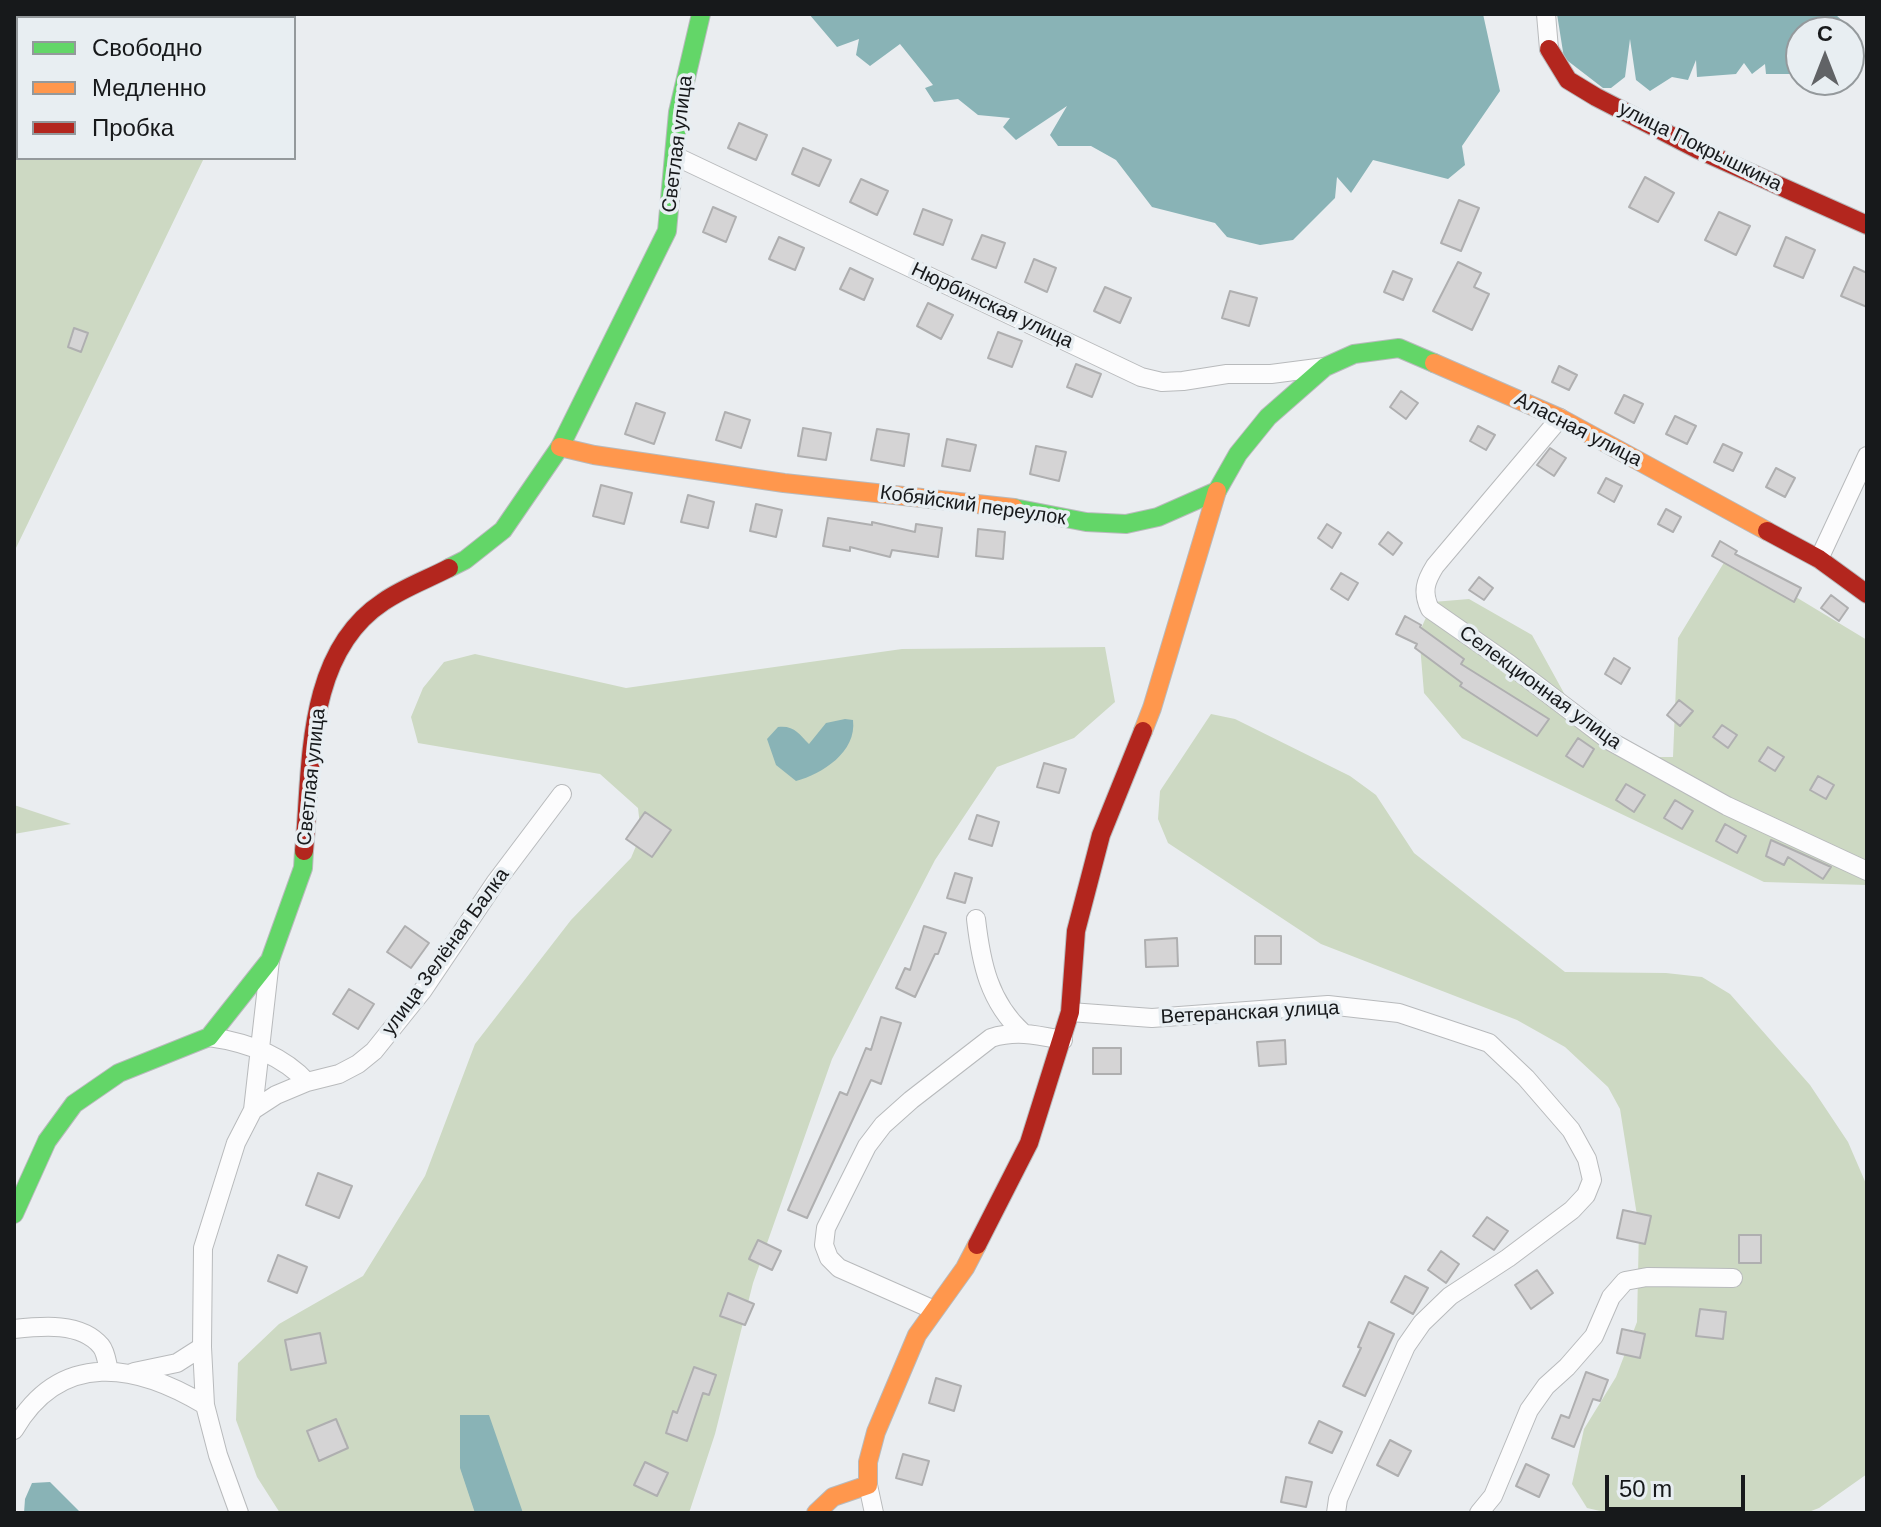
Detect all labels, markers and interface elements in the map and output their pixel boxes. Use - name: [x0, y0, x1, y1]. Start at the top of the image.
- legend: [16, 16, 296, 160]
- north arrow: [1785, 16, 1865, 96]
- text: С: [1817, 21, 1833, 46]
- text: Свободно: [92, 34, 202, 61]
- text: Медленно: [92, 74, 206, 101]
- street label: Светлая улица: [658, 74, 698, 214]
- street label: улица Покрышкина: [1615, 97, 1785, 197]
- text: Пробка: [92, 114, 174, 141]
- street label: Нюрбинская улица: [907, 258, 1077, 354]
- street label: Аласная улица: [1510, 388, 1646, 472]
- street label: Кобяйский переулок: [878, 481, 1068, 531]
- street label: Селекционная улица: [1454, 621, 1626, 755]
- street label: Светлая улица: [293, 707, 331, 847]
- street label: улица Зелёная Балка: [377, 864, 515, 1040]
- street label: Ветеранская улица: [1160, 996, 1340, 1030]
- scale bar: [1609, 1459, 1749, 1509]
- text: 50 m: [1619, 1475, 1672, 1502]

